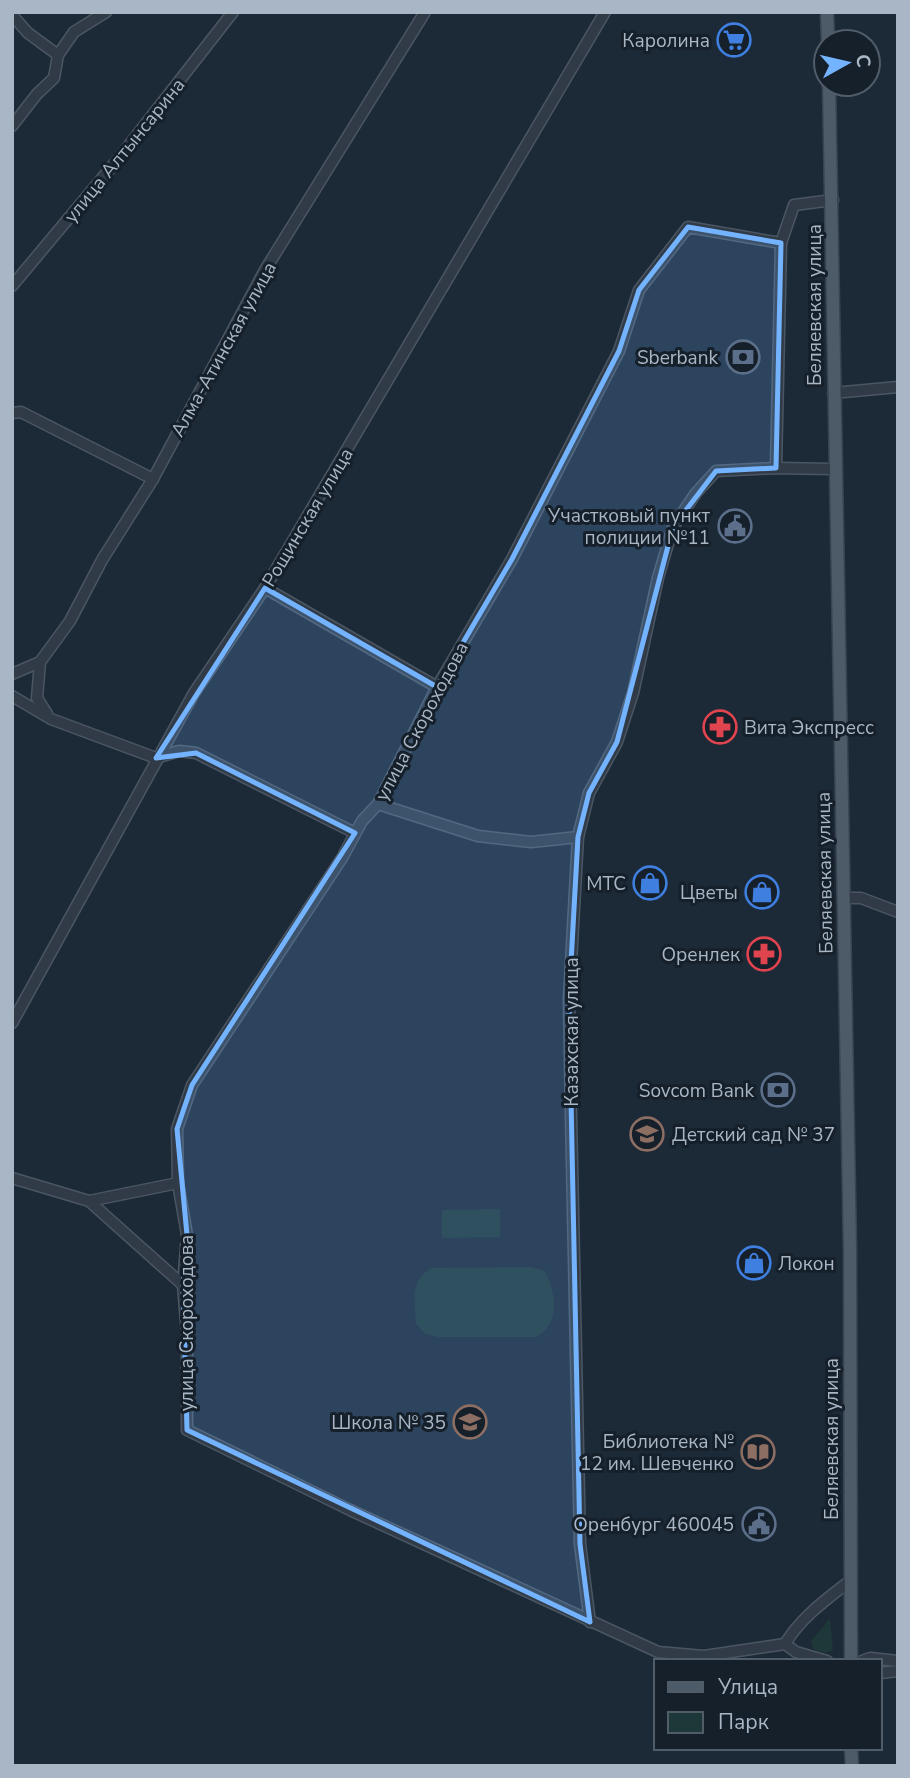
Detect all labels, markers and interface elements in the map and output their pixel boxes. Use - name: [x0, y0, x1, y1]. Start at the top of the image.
- supermarket icon: Каролина: [715, 21, 753, 59]
- place label: Каролина: [622, 28, 710, 54]
- north arrow: [812, 28, 882, 98]
- text: С: [849, 53, 877, 69]
- street label: улица Алтынсарина: [58, 73, 191, 228]
- street label: Беляевская улица: [802, 224, 828, 386]
- street label: Алма-Атинская улица: [165, 257, 283, 442]
- bank icon: Sberbank: [724, 338, 762, 376]
- place label: Sberbank: [637, 345, 718, 371]
- street label: Рощинская улица: [256, 443, 360, 592]
- place label: Участковый пункт полиции №11: [547, 503, 711, 551]
- public building icon: Участковый пункт полиции №11: [716, 507, 754, 545]
- street label: улица Скороходова: [369, 637, 475, 806]
- pharmacy icon: Вита Экспресс: [701, 708, 739, 746]
- place label: Вита Экспресс: [744, 715, 874, 741]
- street label: Беляевская улица: [811, 792, 839, 954]
- shop icon: МТС: [631, 864, 669, 902]
- place label: МТС: [586, 871, 626, 897]
- shop icon: Цветы: [743, 873, 781, 911]
- place label: Цветы: [680, 880, 738, 906]
- pharmacy icon: Оренлек: [745, 935, 783, 973]
- place label: Оренлек: [662, 942, 740, 968]
- street label: Казахская улица: [559, 957, 585, 1107]
- bank icon: Sovcom Bank: [759, 1071, 797, 1109]
- place label: Sovcom Bank: [639, 1078, 754, 1104]
- school or university icon: Детский сад № 37: [628, 1115, 666, 1153]
- place label: Детский сад № 37: [672, 1122, 835, 1148]
- street label: улица Скороходова: [174, 1235, 200, 1411]
- shop icon: Локон: [735, 1244, 773, 1282]
- place label: Локон: [778, 1251, 835, 1277]
- street label: Беляевская улица: [819, 1358, 845, 1520]
- school or university icon: Школа № 35: [451, 1403, 489, 1441]
- place label: Школа № 35: [331, 1410, 446, 1436]
- place label: Библиотека № 12 им. Шевченко: [580, 1429, 734, 1477]
- library icon: Библиотека № 12 им. Шевченко: [739, 1433, 777, 1471]
- public building icon: Оренбург 460045: [740, 1505, 778, 1543]
- place label: Оренбург 460045: [573, 1512, 734, 1538]
- legend: [654, 1659, 882, 1750]
- text: Улица: [717, 1673, 778, 1701]
- text: Парк: [718, 1708, 770, 1736]

